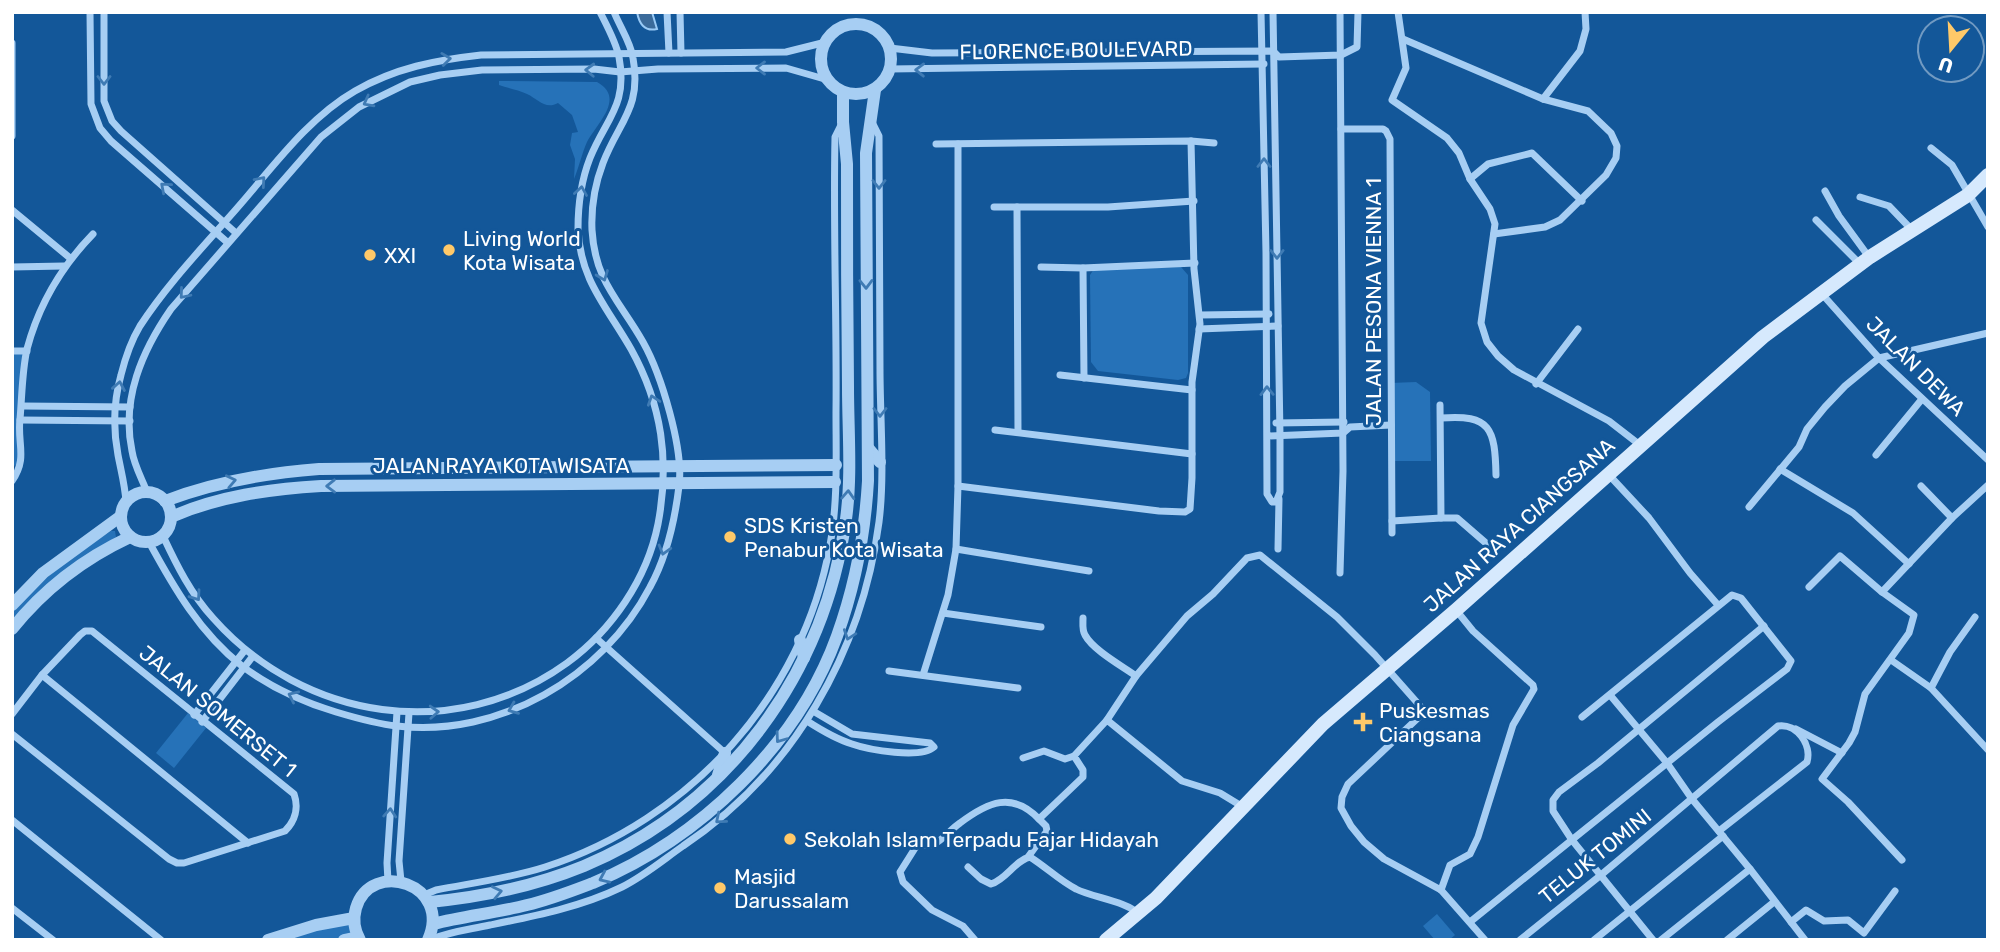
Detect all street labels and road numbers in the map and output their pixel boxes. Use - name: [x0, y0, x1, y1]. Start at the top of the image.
- street label: FLORENCE BOULEVARD: [959, 35, 1193, 65]
- street label: JALAN PESONA VIENNA 1: [1361, 178, 1386, 426]
- street label: JALAN DEWA: [1861, 311, 1971, 421]
- street label: JALAN RAYA CIANGSANA: [1418, 433, 1620, 617]
- street label: JALAN RAYA KOTA WISATA: [372, 453, 630, 478]
- street label: JALAN SOMERSET 1: [134, 640, 302, 782]
- street label: TELUK TOMINI: [1534, 803, 1656, 909]

